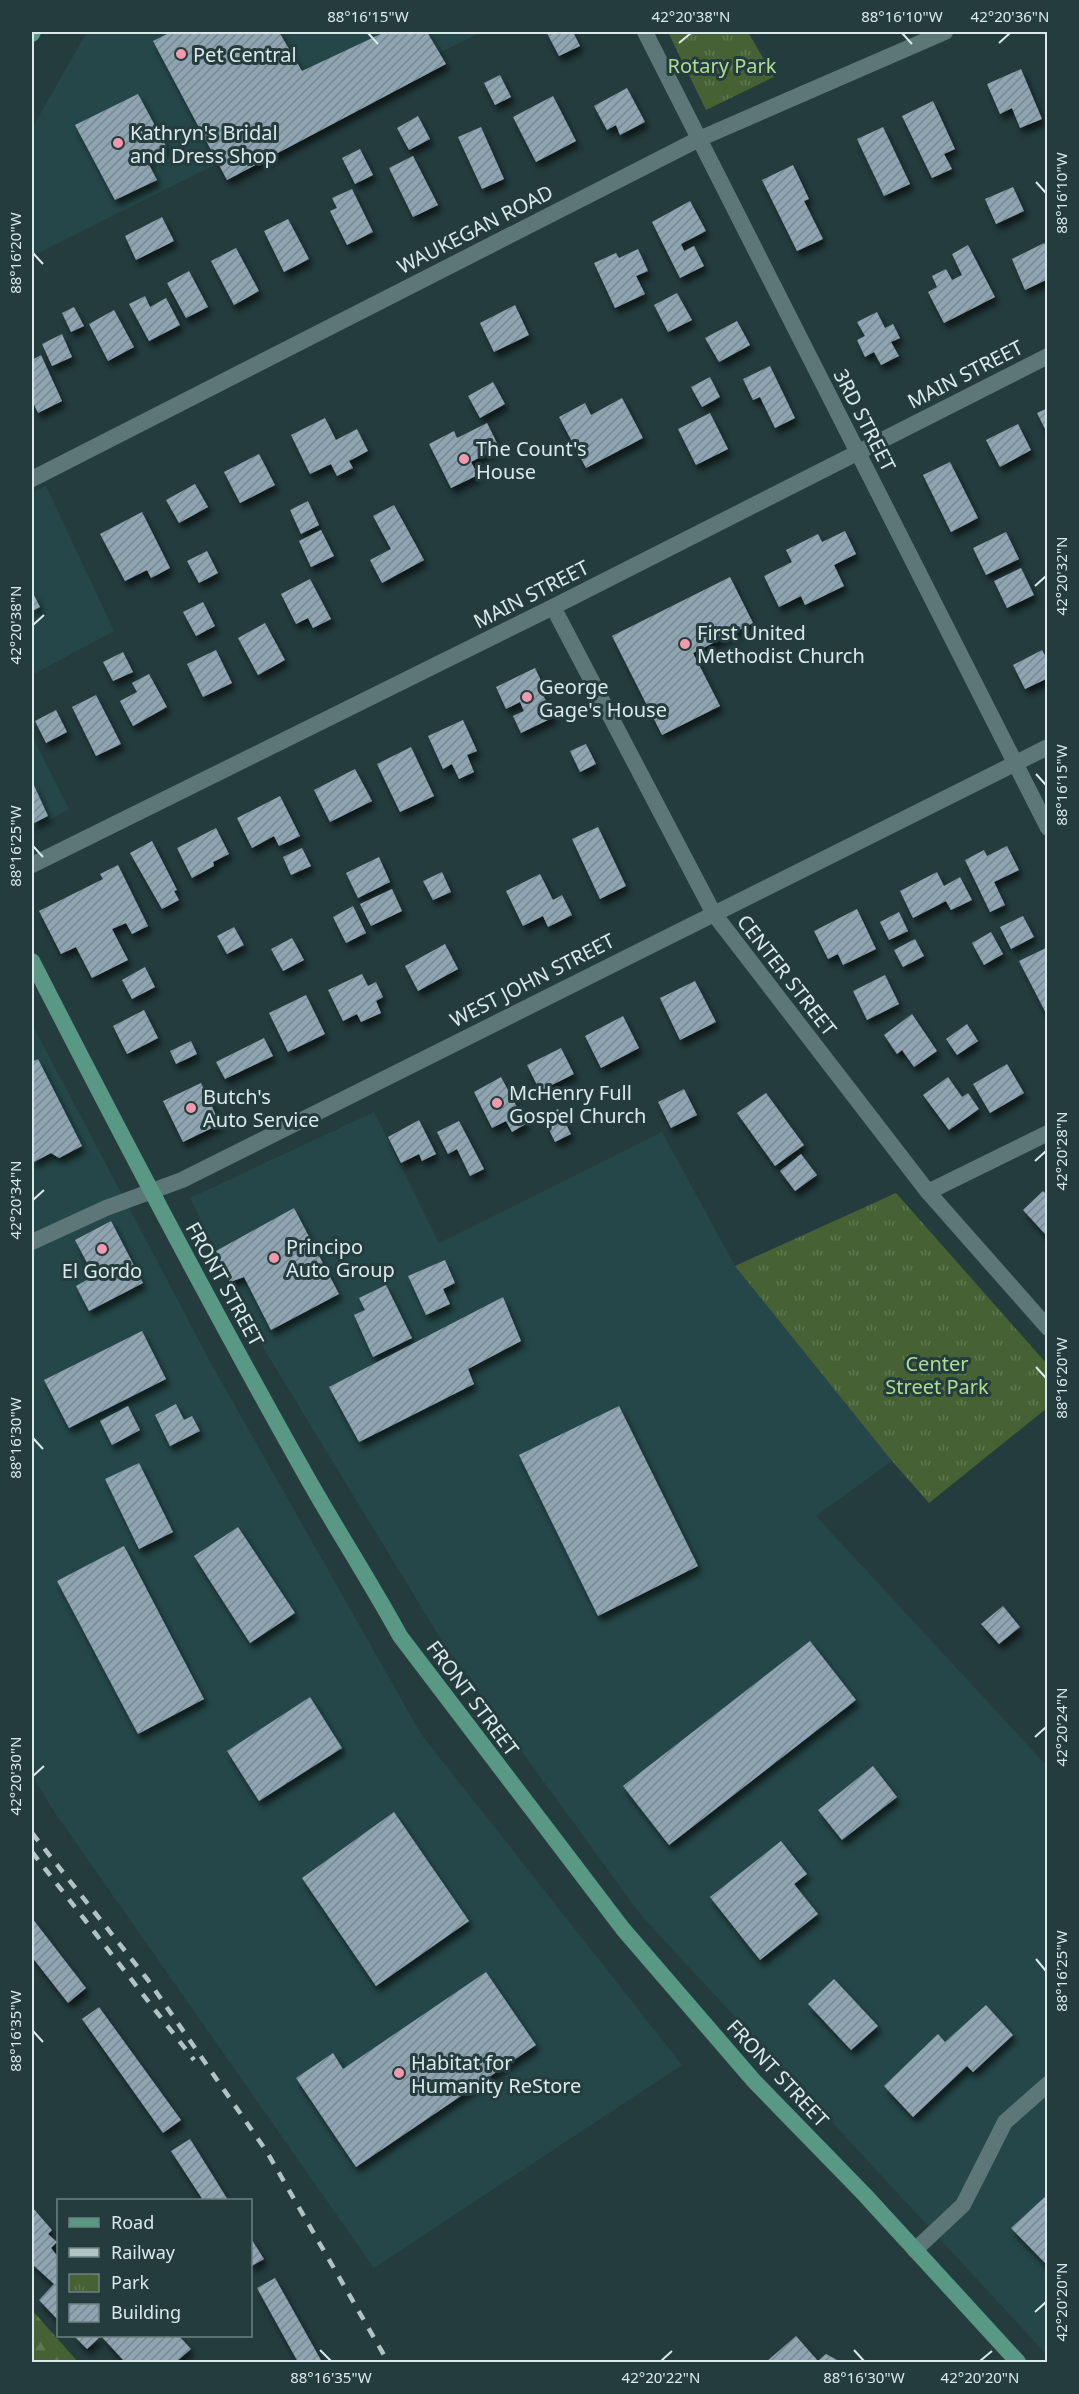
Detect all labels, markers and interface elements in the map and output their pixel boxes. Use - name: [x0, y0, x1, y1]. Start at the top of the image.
- text: 88°16'15"W: [327, 6, 409, 26]
- text: 42°20'38"N: [652, 6, 730, 26]
- text: 88°16'10"W: [861, 6, 943, 26]
- text: 42°20'36"N: [971, 6, 1049, 26]
- place label: Pet Central: [193, 41, 297, 68]
- marker: Pet Central: [174, 47, 188, 61]
- park label: Rotary Park: [668, 52, 777, 79]
- place label: Kathryn's Bridal and Dress Shop: [130, 119, 278, 169]
- marker: Kathryn's Bridal and Dress Shop: [111, 136, 125, 150]
- text: 88°16'10"W: [1051, 152, 1071, 234]
- street label: WAUKEGAN ROAD: [392, 178, 558, 280]
- text: 88°16'20"W: [5, 212, 25, 294]
- street label: MAIN STREET: [903, 333, 1027, 415]
- street label: 3RD STREET: [828, 364, 902, 476]
- place label: The Count's House: [476, 435, 587, 485]
- marker: The Count's House: [457, 452, 471, 466]
- text: 42°20'32"N: [1051, 537, 1071, 615]
- street label: MAIN STREET: [469, 553, 593, 635]
- text: 42°20'38"N: [5, 586, 25, 664]
- place label: First United Methodist Church: [697, 619, 865, 669]
- marker: First United Methodist Church: [678, 637, 692, 651]
- place label: George Gage's House: [539, 673, 667, 723]
- marker: George Gage's House: [520, 690, 534, 704]
- text: 88°16'15"W: [1051, 744, 1071, 826]
- text: 88°16'25"W: [5, 805, 25, 887]
- street label: CENTER STREET: [731, 909, 843, 1041]
- street label: WEST JOHN STREET: [445, 927, 619, 1033]
- place label: McHenry Full Gospel Church: [509, 1079, 646, 1129]
- place label: Butch's Auto Service: [203, 1083, 319, 1133]
- marker: McHenry Full Gospel Church: [490, 1096, 504, 1110]
- marker: Butch's Auto Service: [184, 1101, 198, 1115]
- text: 42°20'28"N: [1051, 1112, 1071, 1190]
- text: 42°20'34"N: [5, 1161, 25, 1239]
- street label: FRONT STREET: [180, 1217, 270, 1351]
- place label: Principo Auto Group: [286, 1233, 395, 1283]
- marker: El Gordo: [95, 1242, 109, 1256]
- marker: Principo Auto Group: [267, 1251, 281, 1265]
- place label: El Gordo: [62, 1257, 142, 1284]
- text: 88°16'20"W: [1051, 1337, 1071, 1419]
- park label: Center Street Park: [885, 1350, 989, 1400]
- text: 88°16'30"W: [5, 1397, 25, 1479]
- street label: FRONT STREET: [421, 1635, 525, 1761]
- text: 42°20'24"N: [1051, 1688, 1071, 1766]
- text: 42°20'30"N: [5, 1737, 25, 1815]
- text: 88°16'25"W: [1051, 1930, 1071, 2012]
- text: 88°16'35"W: [5, 1990, 25, 2072]
- street label: FRONT STREET: [721, 2013, 835, 2133]
- place label: Habitat for Humanity ReStore: [411, 2049, 581, 2099]
- marker: Habitat for Humanity ReStore: [392, 2066, 406, 2080]
- legend: [57, 2199, 252, 2337]
- text: Road: [111, 2210, 154, 2234]
- text: Railway: [111, 2240, 176, 2264]
- text: 42°20'20"N: [1051, 2263, 1071, 2341]
- text: Park: [111, 2270, 149, 2294]
- text: Building: [111, 2300, 181, 2324]
- text: 88°16'35"W: [290, 2367, 372, 2387]
- text: 42°20'22"N: [622, 2367, 700, 2387]
- text: 88°16'30"W: [823, 2367, 905, 2387]
- text: 42°20'20"N: [941, 2367, 1019, 2387]

